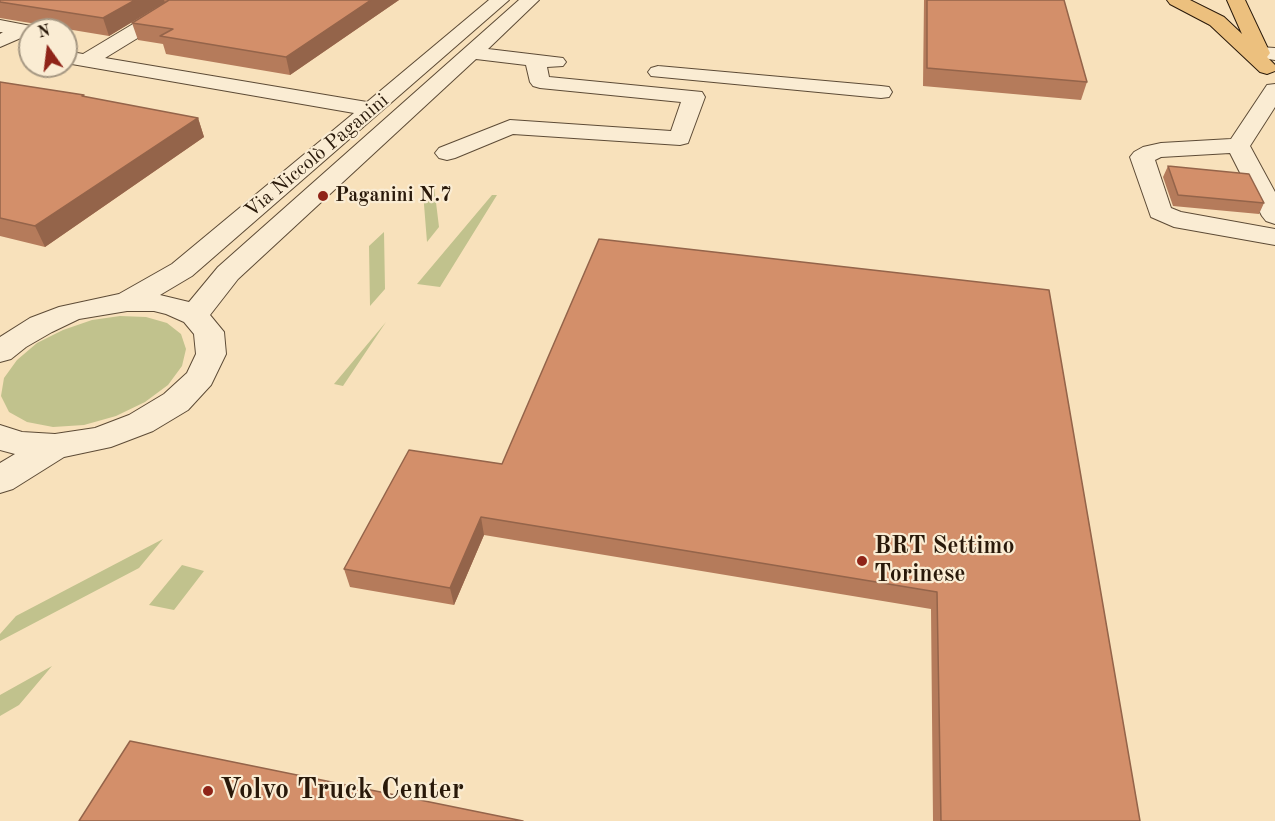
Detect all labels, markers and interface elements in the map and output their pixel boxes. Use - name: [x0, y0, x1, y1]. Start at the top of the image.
- north arrow: [18, 18, 78, 78]
- text: N: [36, 23, 52, 42]
- street label: Via Niccolò Paganini: [240, 89, 394, 223]
- place label: Paganini N.7: [335, 184, 452, 208]
- marker: Paganini N.7: [316, 189, 330, 203]
- place label: BRT Settimo Torinese: [874, 533, 1015, 589]
- marker: BRT Settimo Torinese: [855, 554, 869, 568]
- place label: Volvo Truck Center: [220, 774, 464, 808]
- marker: Volvo Truck Center: [201, 784, 215, 798]

